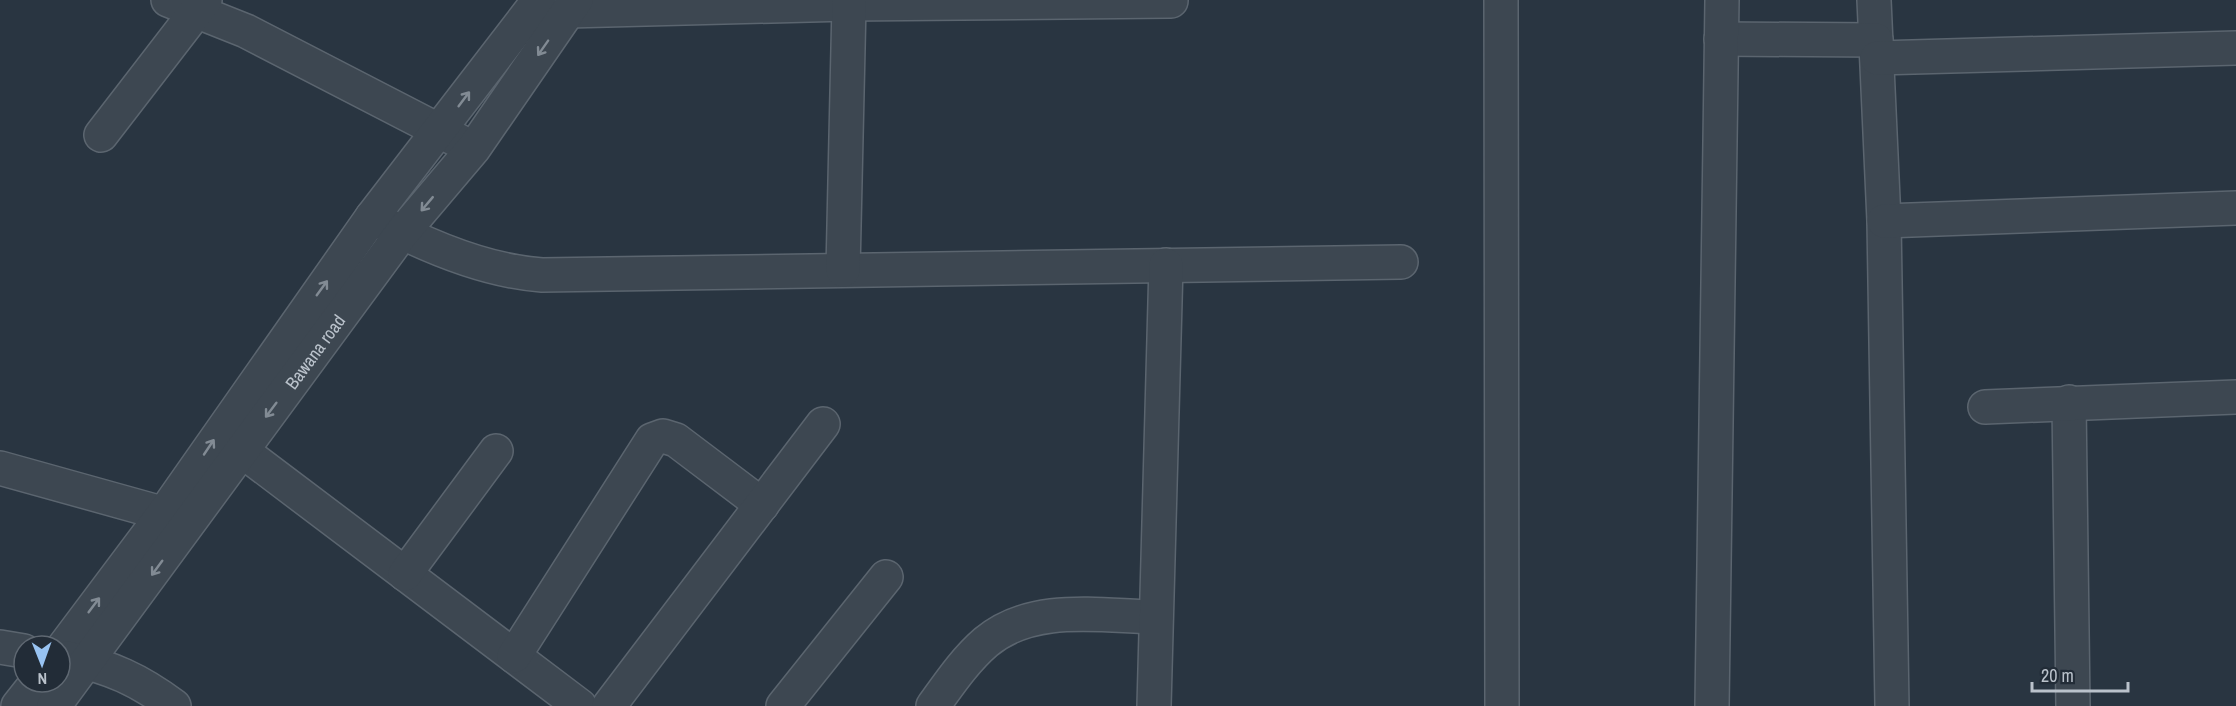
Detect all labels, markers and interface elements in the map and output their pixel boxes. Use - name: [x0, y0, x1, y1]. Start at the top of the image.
- one-way arrow: [537, 39, 549, 56]
- one-way arrow: [458, 91, 470, 107]
- one-way arrow: [420, 196, 433, 212]
- one-way arrow: [316, 281, 328, 297]
- street label: Bawana road: [279, 309, 351, 394]
- one-way arrow: [265, 402, 278, 418]
- one-way arrow: [203, 440, 215, 456]
- one-way arrow: [151, 560, 164, 576]
- one-way arrow: [88, 598, 101, 614]
- north arrow: [12, 634, 72, 694]
- scale bar: [2032, 655, 2128, 693]
- text: 20 m: [2041, 663, 2074, 688]
- text: N: [37, 668, 47, 690]

